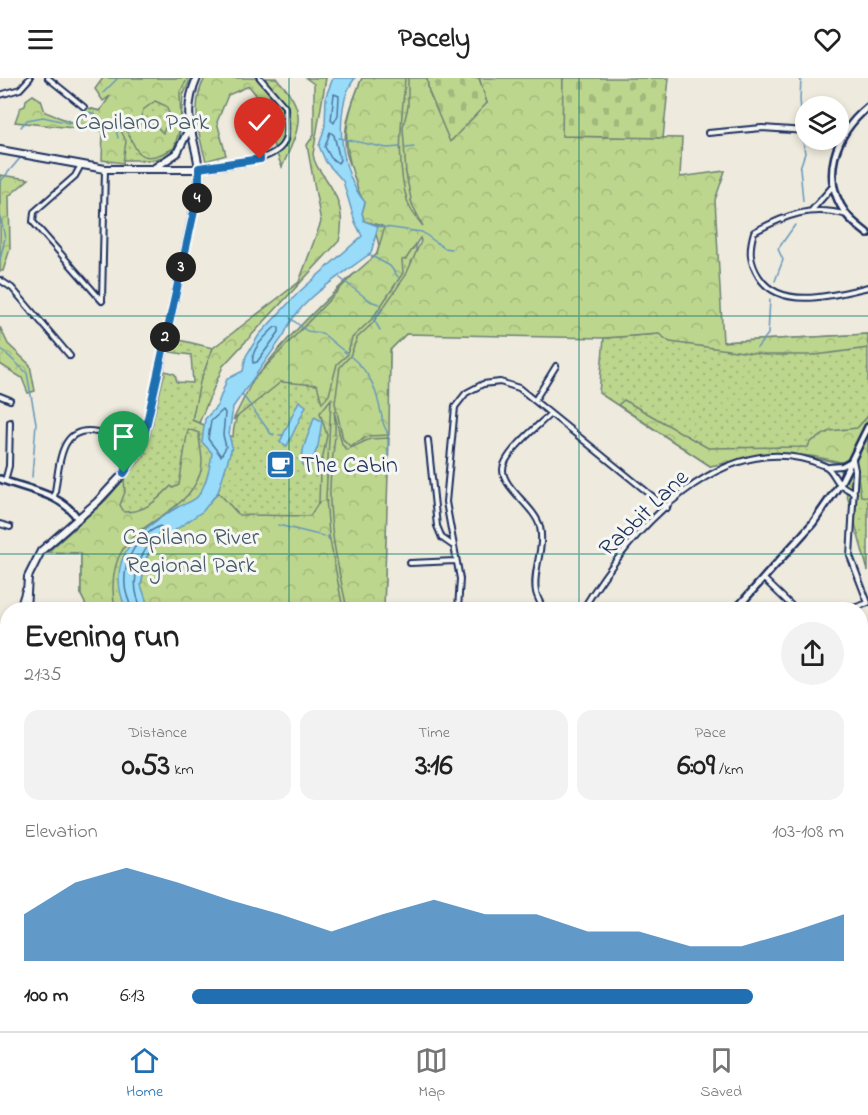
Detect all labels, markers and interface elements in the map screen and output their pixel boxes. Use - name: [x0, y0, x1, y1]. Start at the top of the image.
- text: Pacely: [398, 20, 470, 59]
- icon: menu: [24, 23, 57, 56]
- icon: heart: [811, 23, 844, 56]
- map controls: [795, 96, 849, 150]
- button: layers: [795, 96, 849, 150]
- pin: [234, 97, 285, 159]
- park label: Capilano Park: [75, 106, 210, 141]
- icon: check: [243, 106, 276, 139]
- pin: 4: [182, 183, 212, 213]
- text: 4: [194, 186, 200, 210]
- pin: 3: [166, 252, 196, 282]
- text: 3: [178, 255, 184, 279]
- pin: 2: [150, 322, 180, 352]
- text: 2: [161, 325, 169, 349]
- pin: [98, 411, 149, 473]
- icon: arrive: [107, 420, 140, 453]
- cafe icon: The Cabin: [264, 448, 296, 480]
- place label: The Cabin: [301, 449, 398, 484]
- street label: Rabbit Lane: [592, 462, 698, 566]
- park label: Capilano River Regional Park: [123, 521, 260, 584]
- text: Evening run: [24, 614, 179, 662]
- button: share: [781, 622, 844, 685]
- text: 21:35: [24, 661, 62, 690]
- text: Distance: [128, 721, 187, 745]
- text: Time: [418, 721, 450, 745]
- text: Pace: [695, 721, 726, 745]
- text: 0.53: [122, 745, 170, 789]
- text: 3:16: [415, 745, 453, 789]
- text: 6:09: [677, 745, 715, 789]
- text: km: [170, 758, 194, 782]
- text: /km: [715, 758, 743, 782]
- text: Elevation: [24, 818, 98, 847]
- text: 103–108 m: [772, 818, 844, 847]
- text: 100 m: [24, 982, 68, 1011]
- text: 6:13: [120, 982, 145, 1011]
- tab: Home: [126, 1044, 163, 1104]
- tab: Map: [415, 1044, 448, 1104]
- tab: Saved: [700, 1044, 742, 1104]

